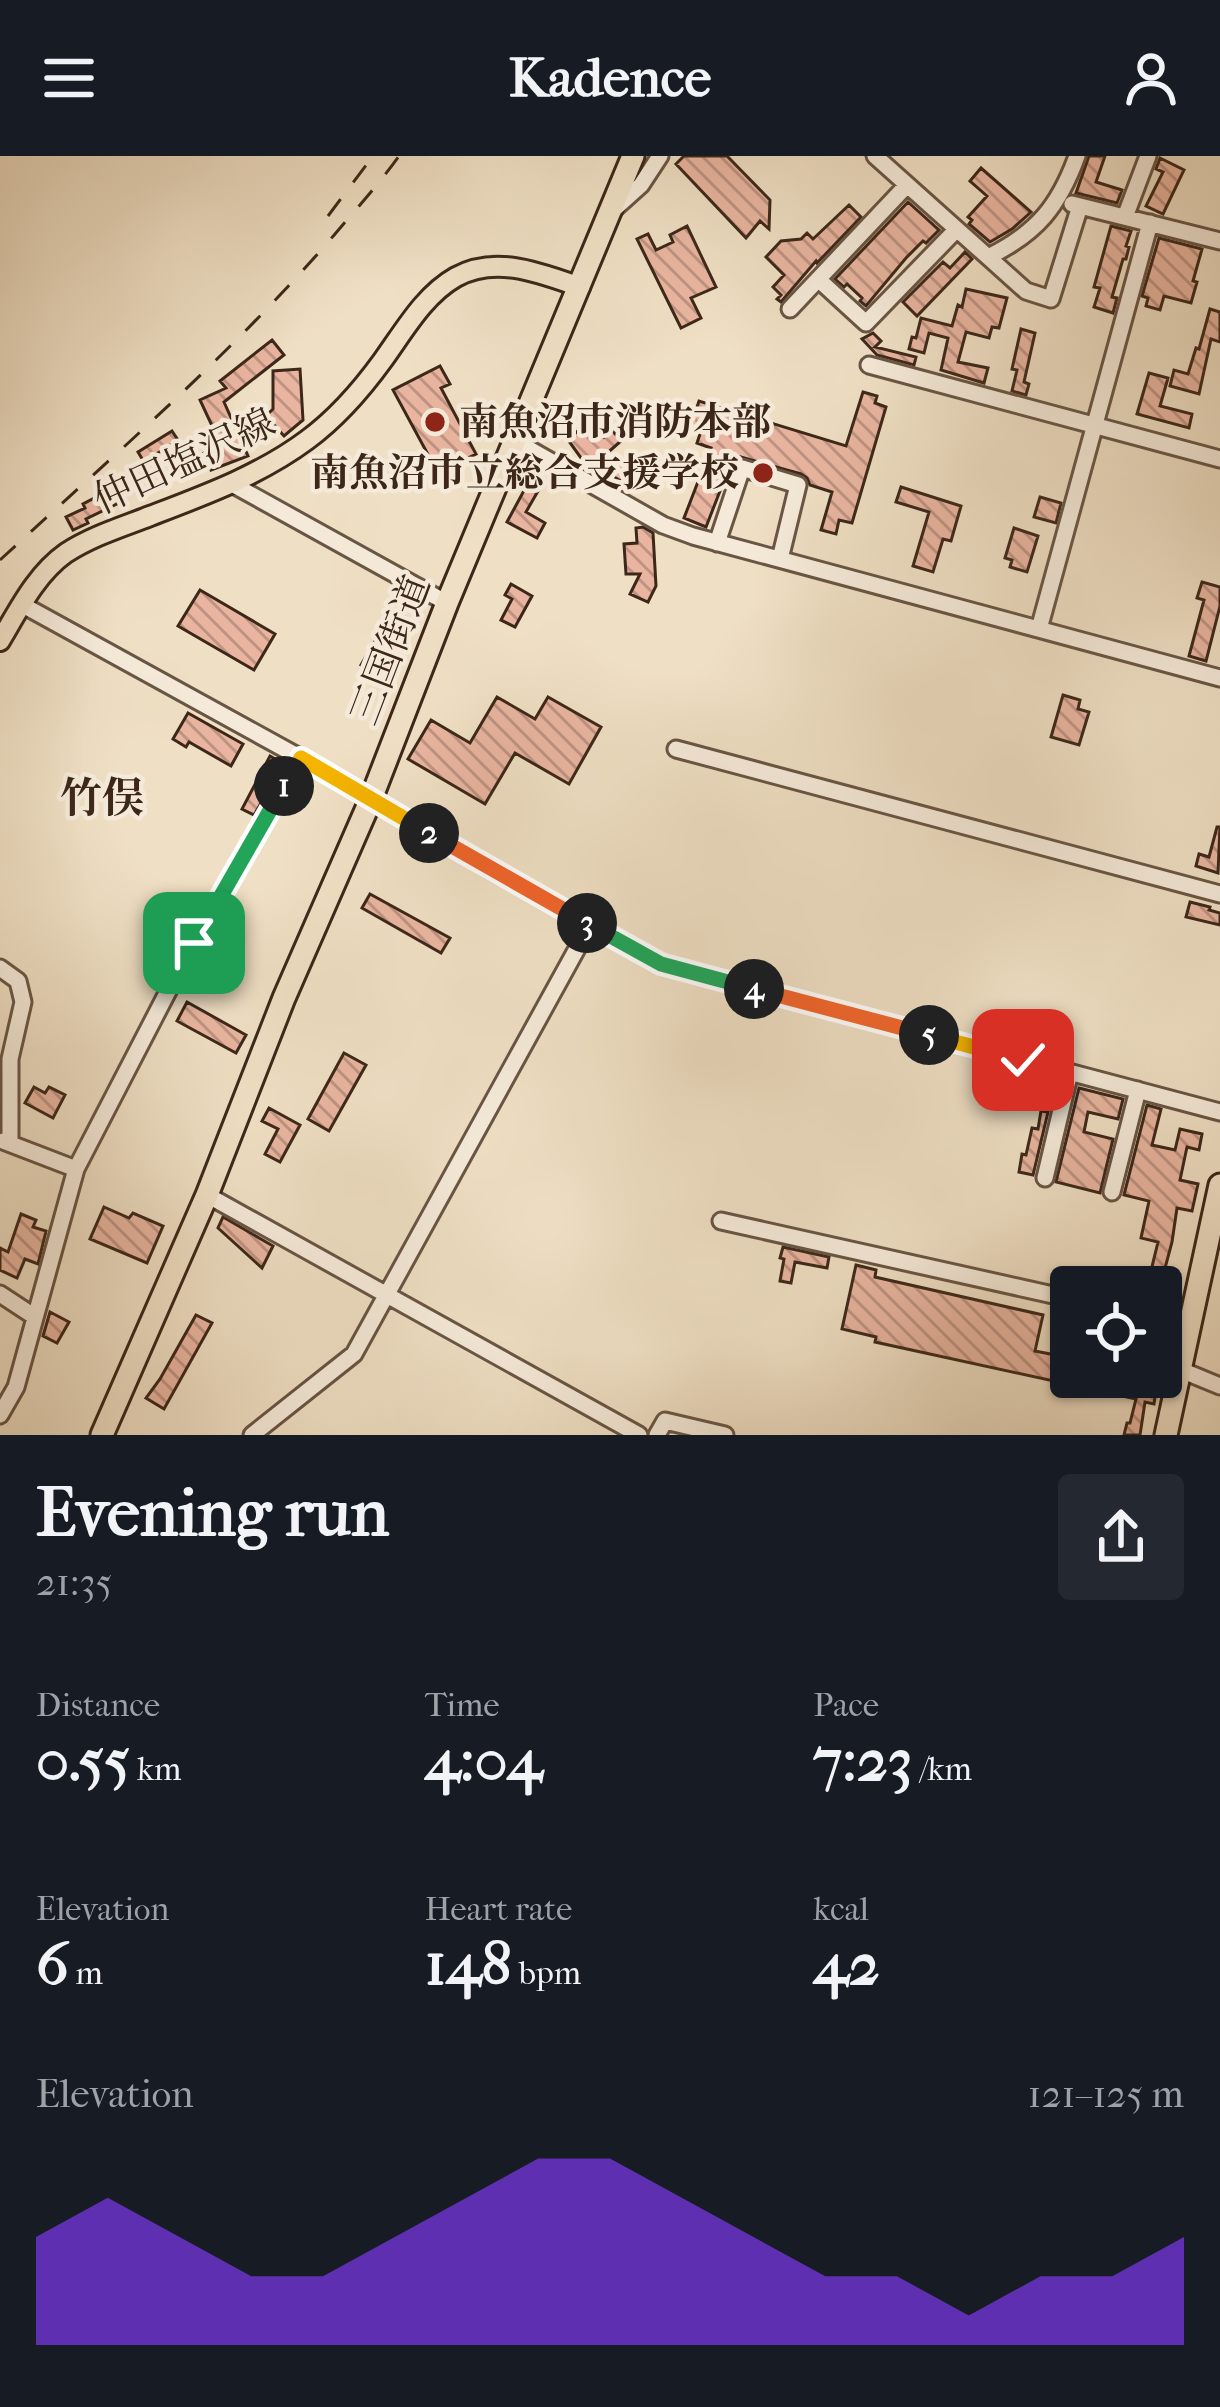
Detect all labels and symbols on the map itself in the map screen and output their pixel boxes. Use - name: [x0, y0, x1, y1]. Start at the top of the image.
- street label: 仲田塩沢線: [86, 399, 282, 523]
- place label: 南魚沼市消防本部: [459, 399, 771, 445]
- marker: 南魚沼市消防本部: [422, 409, 448, 435]
- place label: 南魚沼市立総合支援学校: [310, 450, 739, 496]
- marker: 南魚沼市立総合支援学校: [750, 460, 776, 486]
- street label: 三国街道: [341, 569, 439, 731]
- pin: 1: [254, 756, 314, 816]
- district label: 竹俣: [60, 774, 144, 823]
- pin: 2: [399, 803, 459, 863]
- pin: [143, 892, 245, 994]
- pin: 3: [557, 893, 617, 953]
- pin: 4: [724, 959, 784, 1019]
- pin: 5: [899, 1005, 959, 1065]
- pin: [972, 1009, 1074, 1111]

